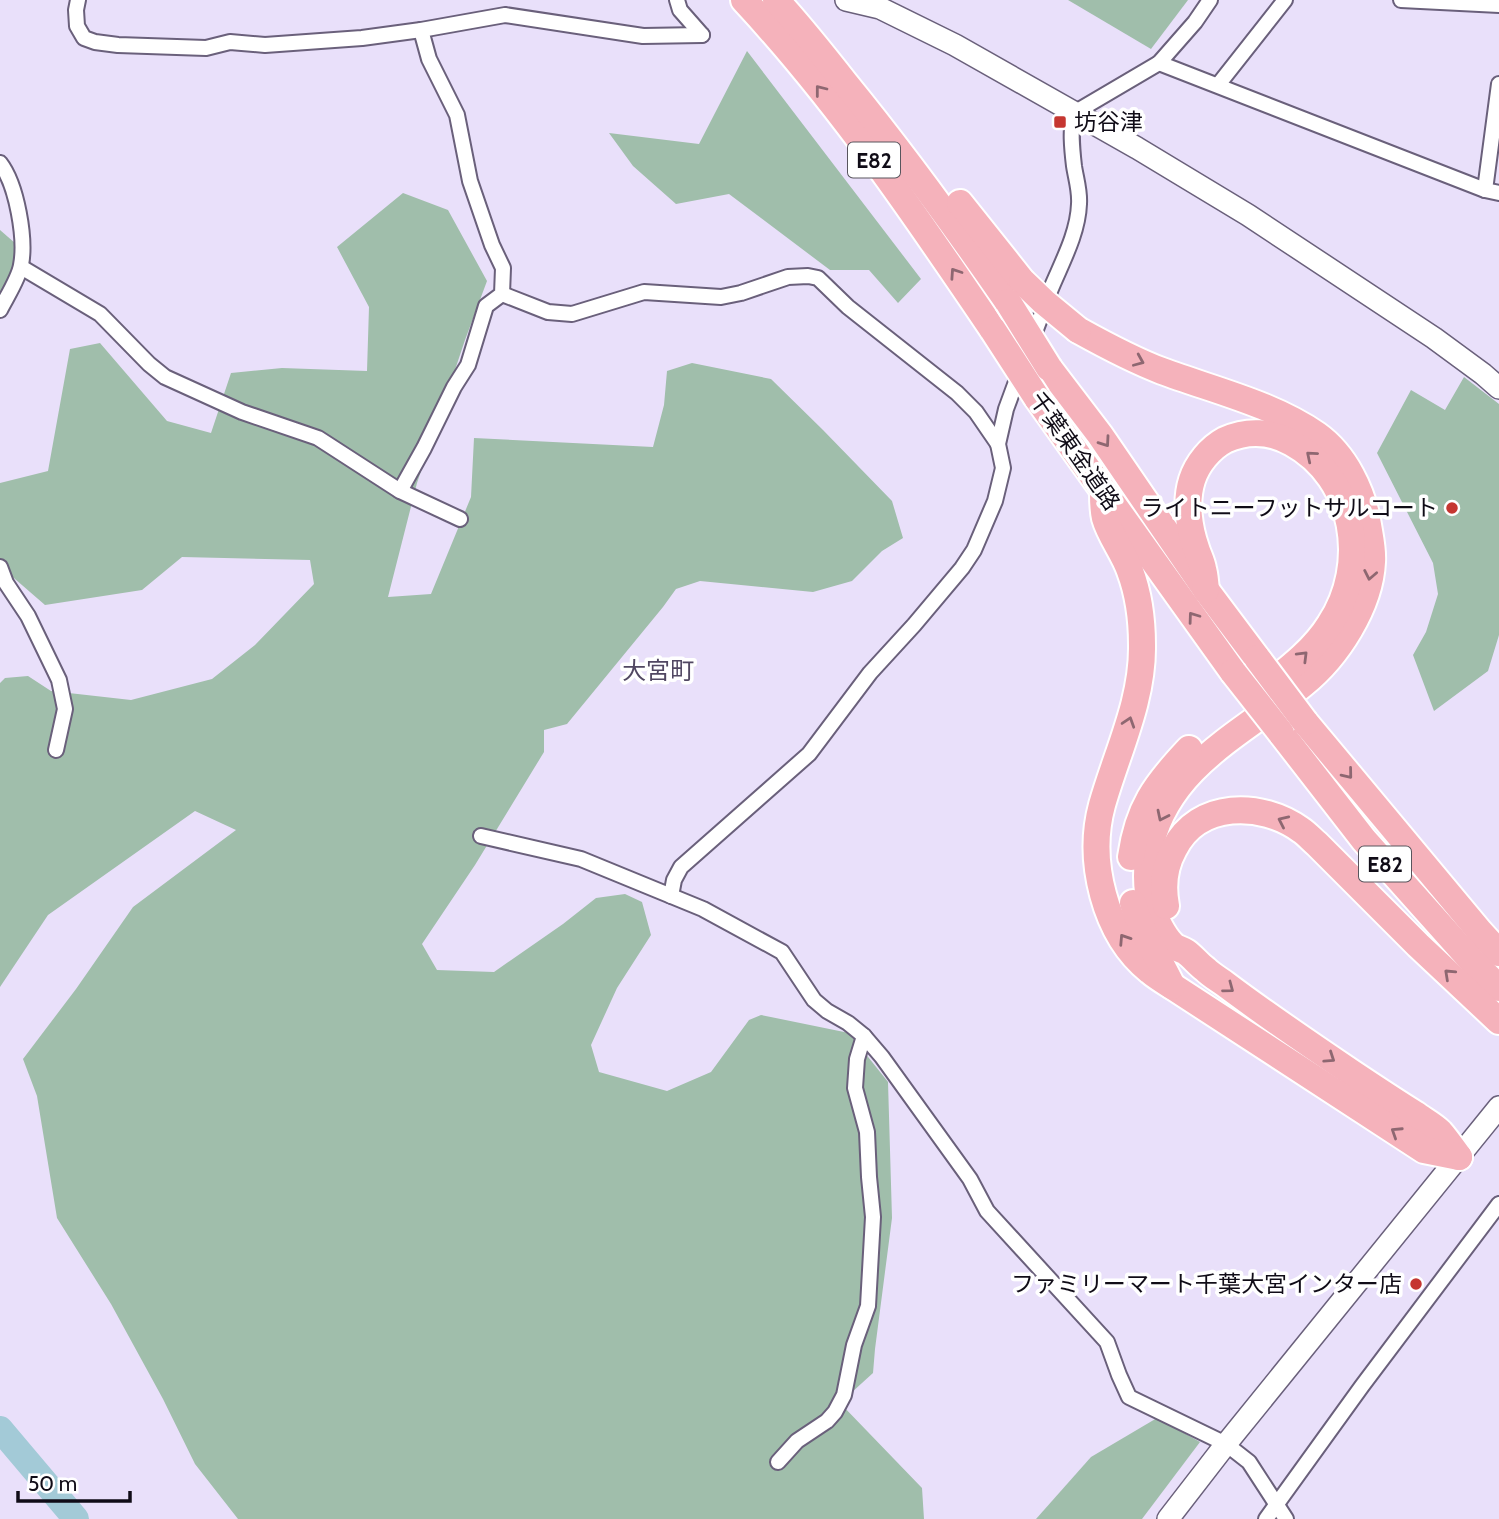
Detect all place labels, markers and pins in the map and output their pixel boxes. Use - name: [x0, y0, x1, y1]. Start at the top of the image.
- place label: 坊谷津: [1074, 108, 1143, 136]
- marker: 坊谷津: [1052, 114, 1068, 130]
- place label: ライトニーフットサルコート: [1141, 494, 1438, 522]
- marker: ライトニーフットサルコート: [1444, 500, 1460, 516]
- place label: ファミリーマート千葉大宮インター店: [1011, 1270, 1402, 1298]
- marker: ファミリーマート千葉大宮インター店: [1408, 1276, 1424, 1292]

